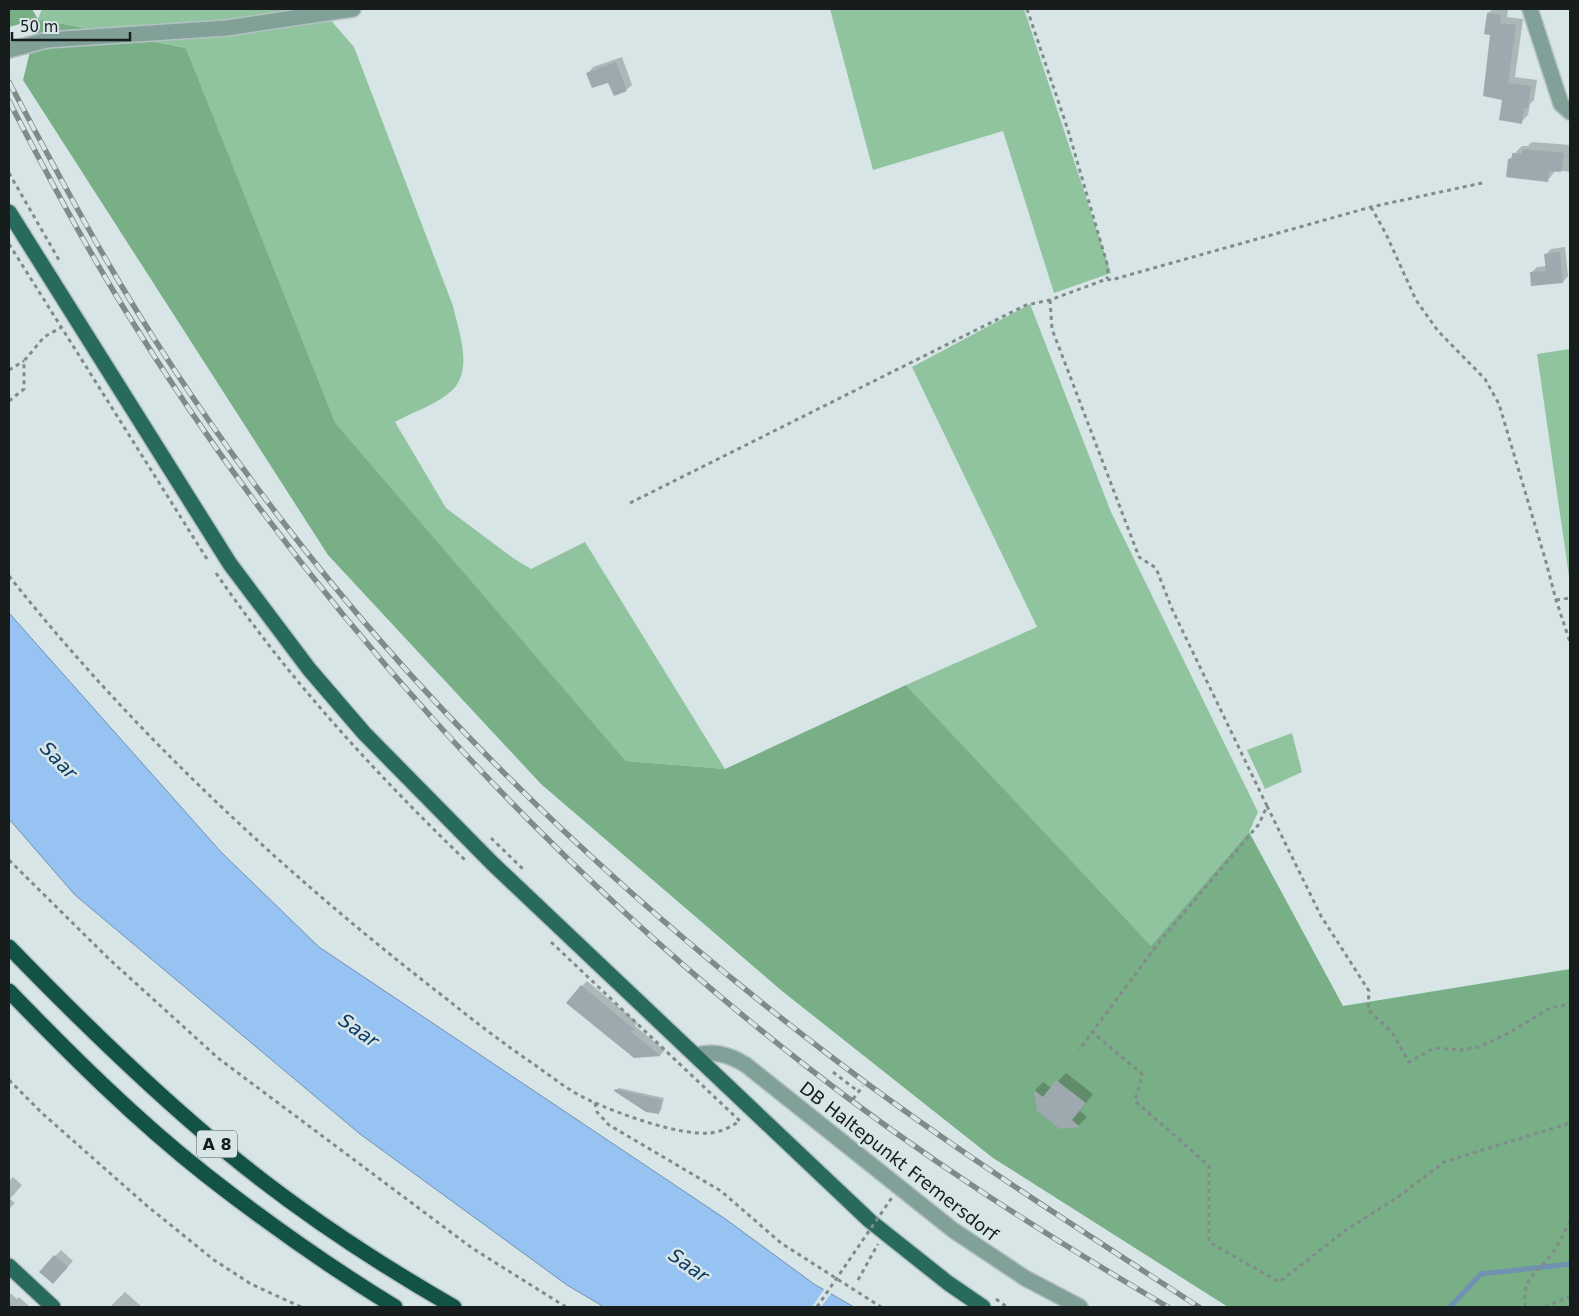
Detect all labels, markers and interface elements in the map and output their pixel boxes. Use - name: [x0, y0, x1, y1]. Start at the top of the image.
- scale bar: [12, 10, 130, 42]
- text: 50 m: [20, 18, 58, 36]
- water label: Saar: [36, 737, 83, 784]
- water label: Saar: [335, 1009, 384, 1052]
- street label: DB Haltepunkt Fremersdorf: [796, 1077, 1003, 1245]
- road number: A 8: [197, 1130, 237, 1158]
- water label: Saar: [665, 1244, 714, 1287]

